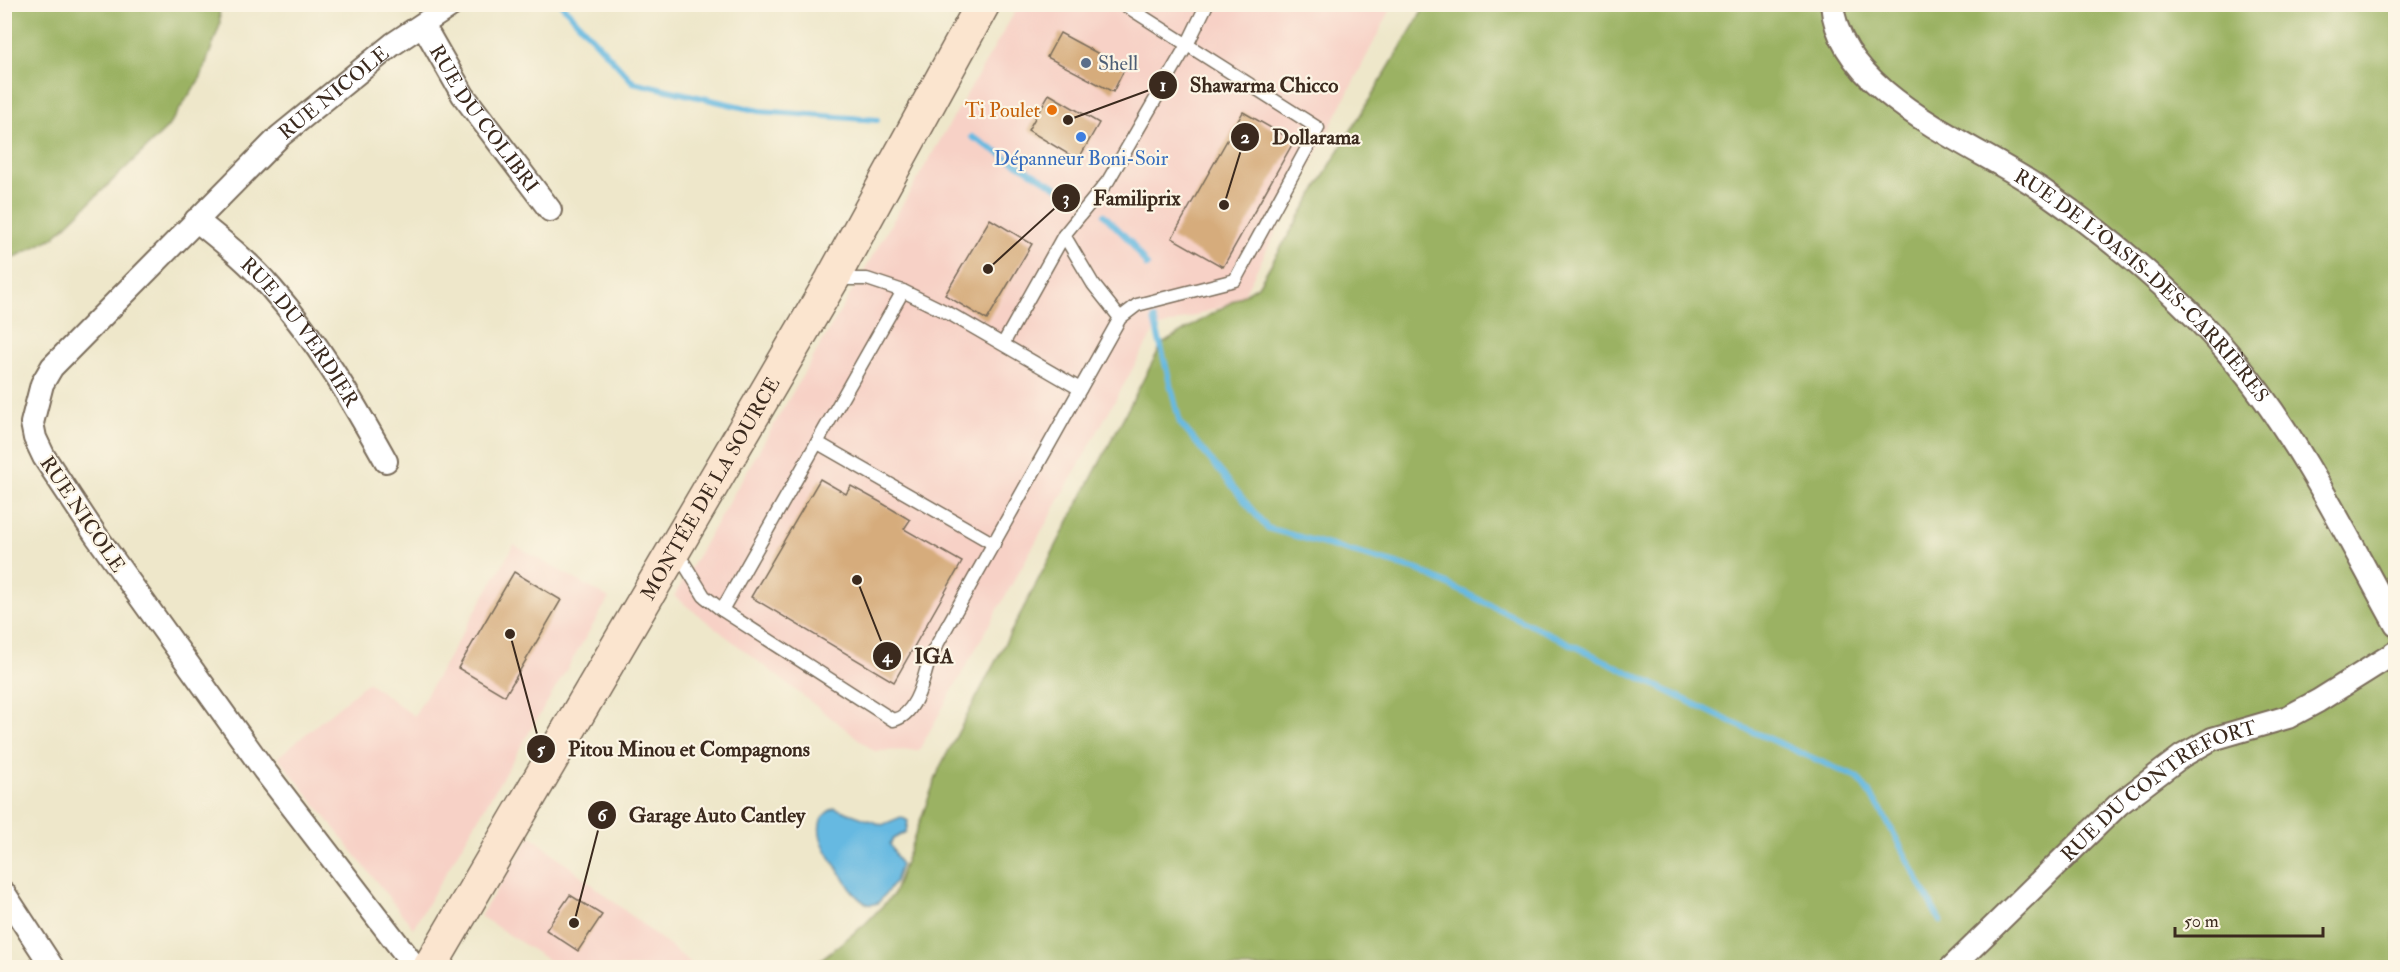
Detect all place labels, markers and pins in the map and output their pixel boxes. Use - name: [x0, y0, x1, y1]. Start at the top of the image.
- place label: Shell: [1098, 51, 1138, 76]
- marker: Shell: [1079, 56, 1093, 70]
- callout: Shawarma Chicco: [1148, 65, 1351, 104]
- place label: Ti Poulet: [965, 98, 1041, 123]
- marker: Ti Poulet: [1045, 103, 1059, 117]
- callout: Dollarama: [1230, 117, 1372, 156]
- marker: Dépanneur Boni-Soir: [1074, 130, 1088, 144]
- place label: Dépanneur Boni-Soir: [994, 146, 1169, 172]
- callout: Familiprix: [1051, 178, 1193, 217]
- callout: IGA: [872, 636, 965, 675]
- callout: Pitou Minou et Compagnons: [526, 729, 822, 768]
- callout: Garage Auto Cantley: [587, 795, 817, 834]

